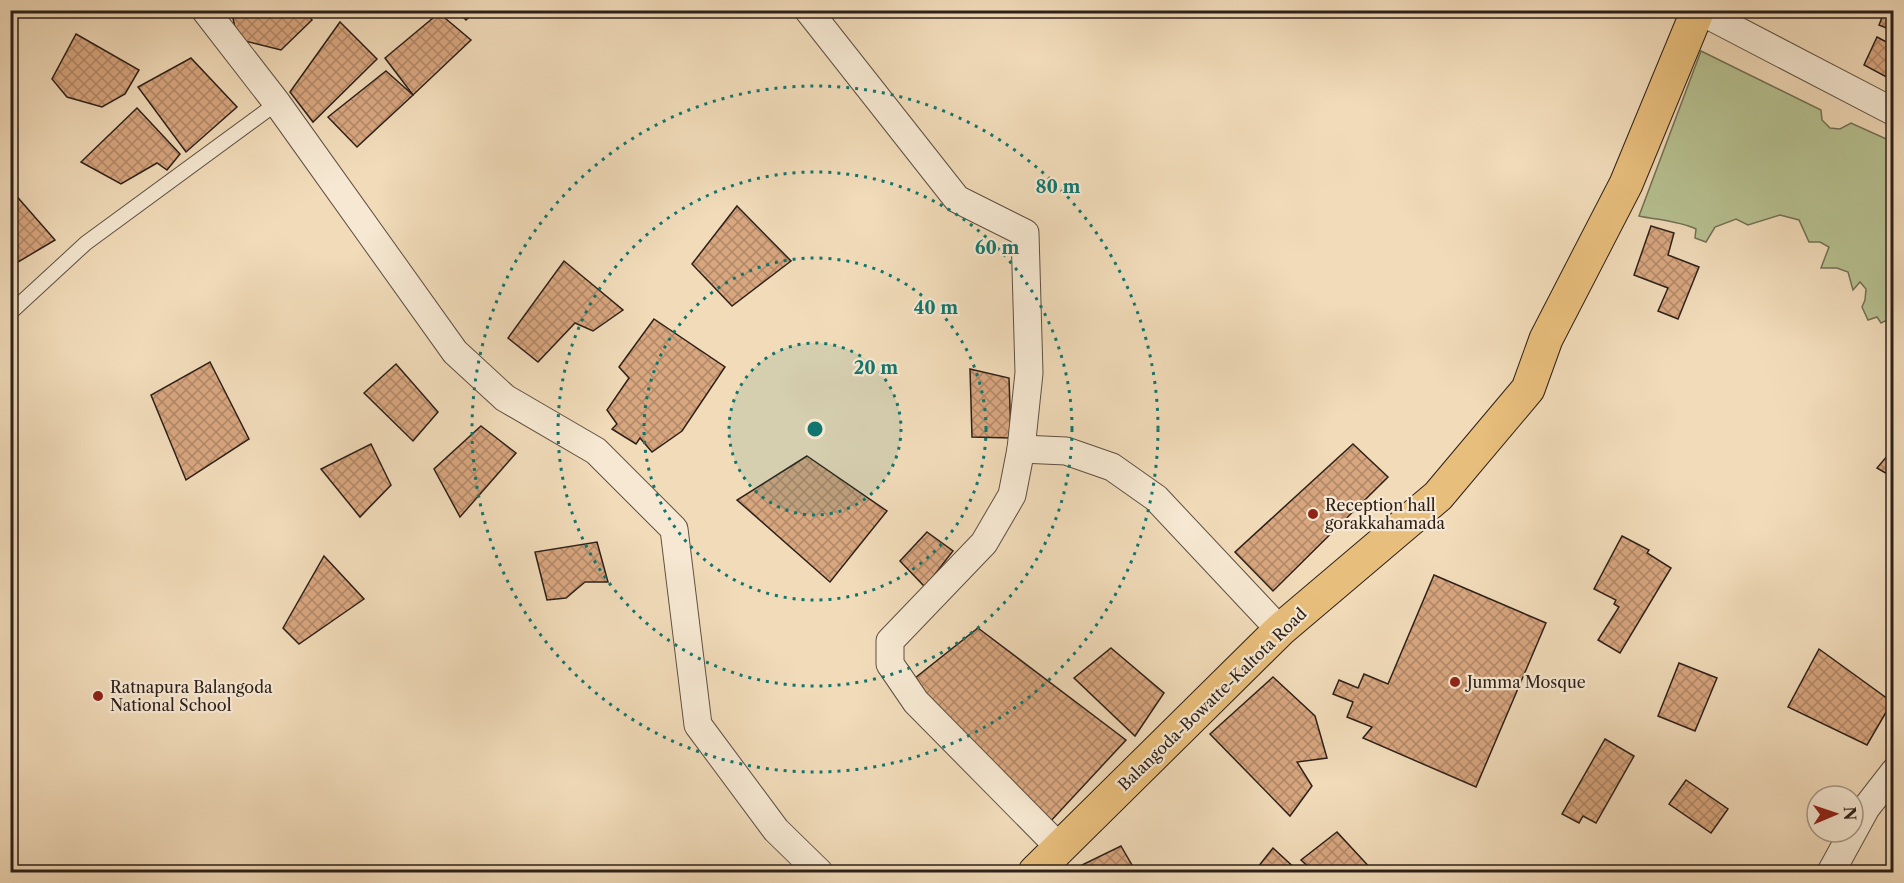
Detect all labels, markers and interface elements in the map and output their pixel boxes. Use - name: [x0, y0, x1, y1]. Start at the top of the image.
- text: 80 m: [1035, 176, 1081, 198]
- text: 60 m: [975, 237, 1019, 259]
- text: 40 m: [914, 297, 958, 319]
- text: 20 m: [854, 357, 898, 379]
- centre of rings: [805, 419, 825, 439]
- place label: Reception hall gorakkahamada: [1325, 495, 1445, 533]
- marker: Reception hall gorakkahamada: [1306, 507, 1320, 521]
- street label: Balangoda-Bowatte-Kaltota Road: [1114, 603, 1311, 795]
- place label: Jumma Mosque: [1464, 672, 1586, 692]
- marker: Jumma Mosque: [1448, 675, 1462, 689]
- place label: Ratnapura Balangoda National School: [110, 677, 273, 715]
- marker: Ratnapura Balangoda National School: [91, 689, 105, 703]
- north arrow: [1805, 784, 1865, 844]
- text: N: [1840, 806, 1860, 821]

